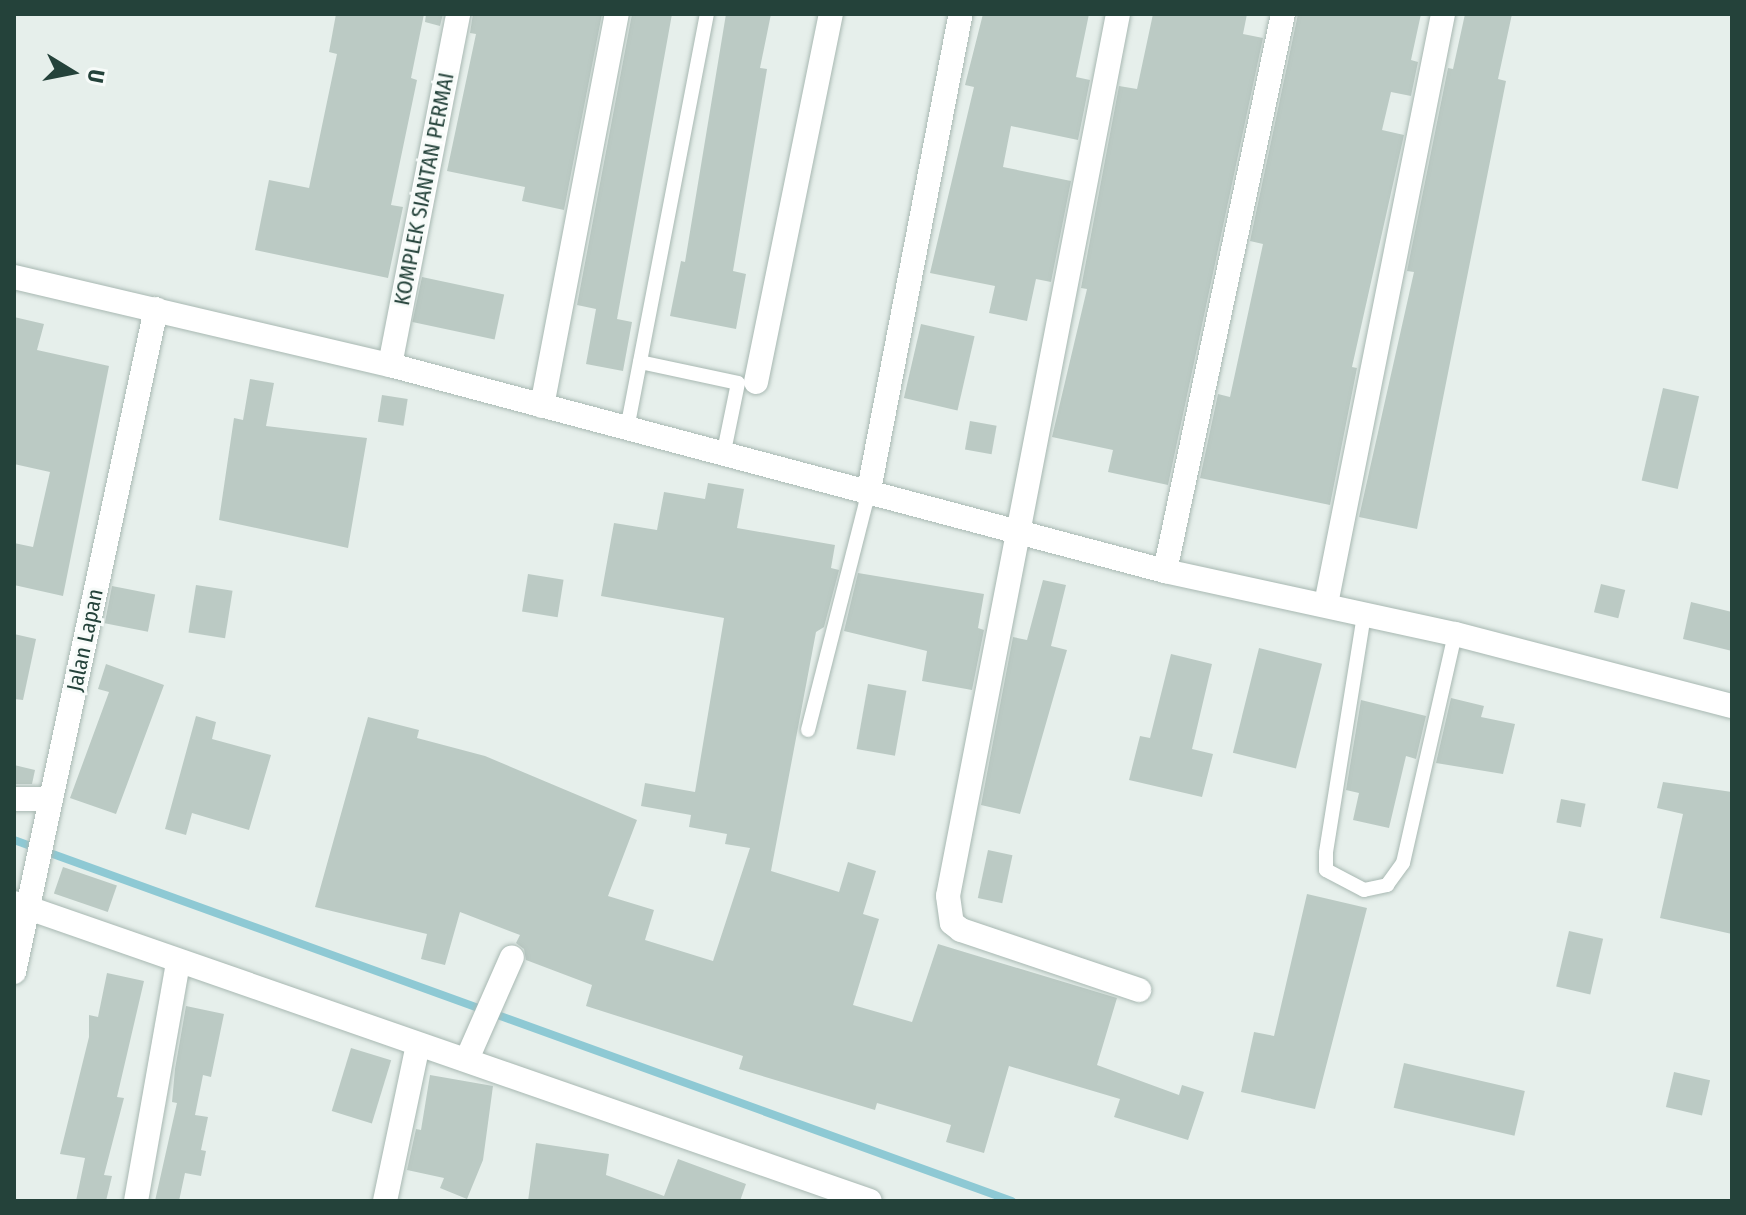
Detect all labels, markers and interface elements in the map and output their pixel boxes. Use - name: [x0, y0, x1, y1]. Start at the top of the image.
- north arrow: [32, 32, 112, 112]
- text: U: [82, 68, 111, 85]
- street label: KOMPLEK SIANTAN PERMAI: [388, 70, 460, 308]
- street label: Jalan Lapan: [61, 586, 109, 694]

